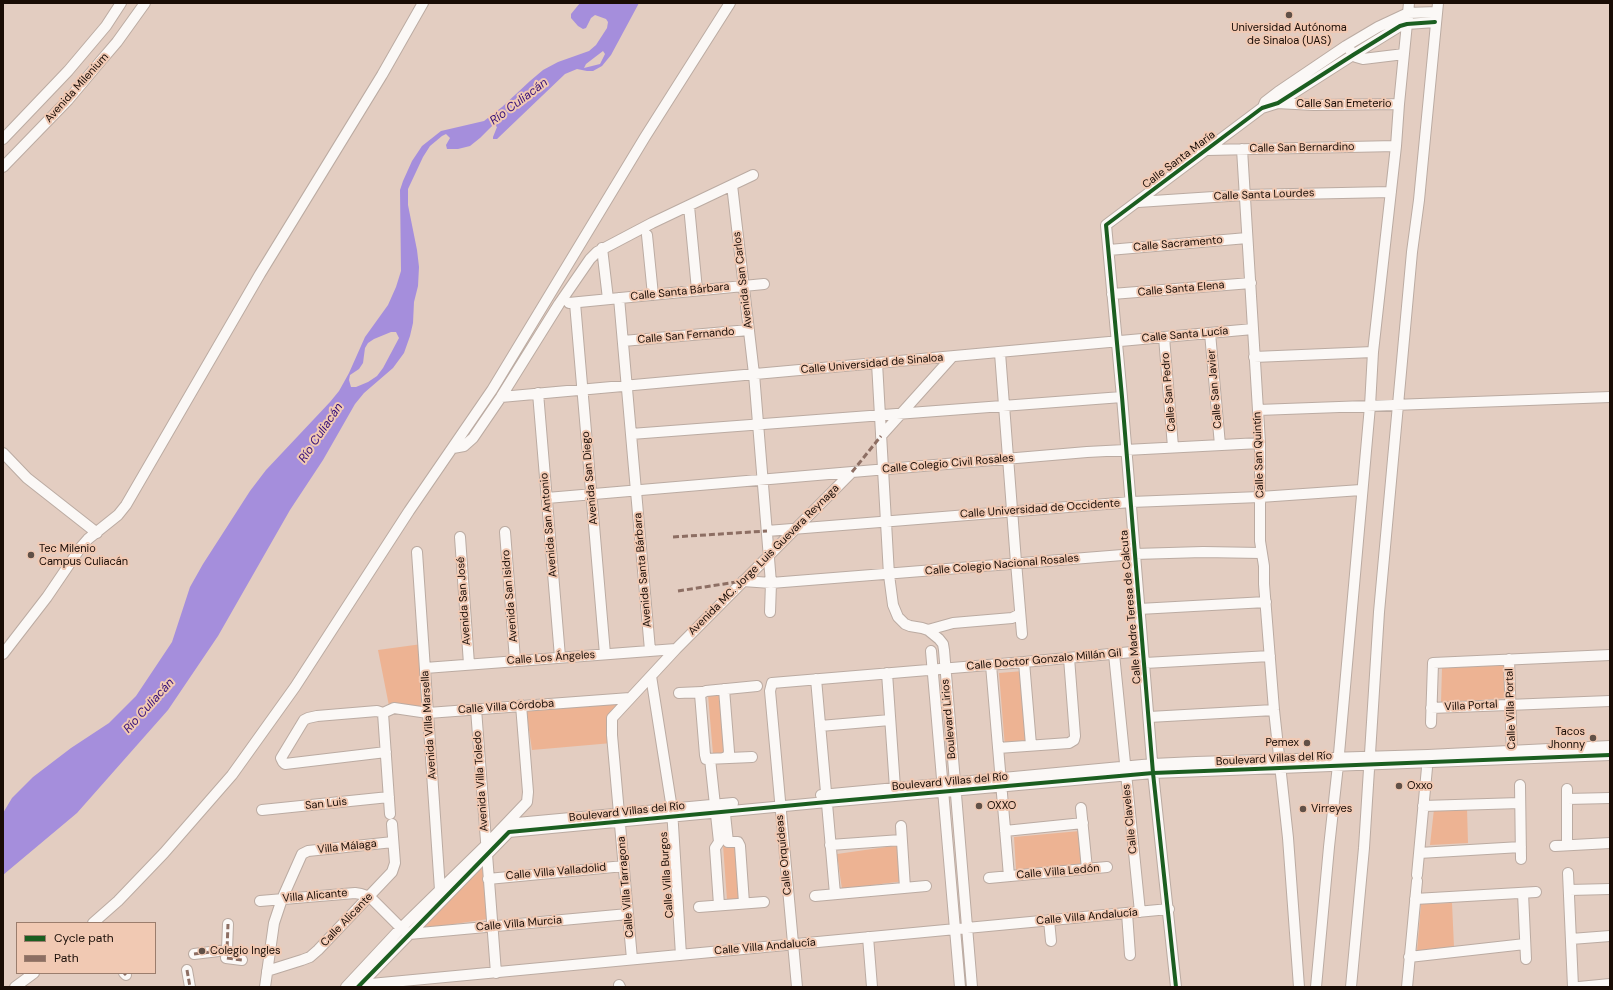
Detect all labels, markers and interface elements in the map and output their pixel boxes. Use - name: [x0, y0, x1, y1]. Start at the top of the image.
- marker: Universidad Autónoma de Sinaloa (UAS): [1284, 10, 1294, 20]
- place label: Universidad Autónoma de Sinaloa (UAS): [1231, 21, 1347, 47]
- street label: Avenida Milenium: [42, 51, 112, 125]
- water label: Río Culiacán: [487, 76, 551, 128]
- street label: Calle San Emeterio: [1296, 97, 1392, 111]
- street label: Calle Santa María: [1140, 128, 1218, 192]
- street label: Calle San Bernardino: [1249, 140, 1355, 156]
- street label: Calle Santa Lourdes: [1213, 187, 1315, 203]
- street label: Avenida San Carlos: [731, 231, 755, 329]
- street label: Calle Sacramento: [1133, 234, 1223, 254]
- street label: Calle Santa Elena: [1137, 279, 1225, 299]
- street label: Calle Santa Bárbara: [630, 280, 730, 304]
- street label: Calle San Fernando: [637, 325, 735, 347]
- street label: Calle Santa Lucía: [1141, 325, 1229, 345]
- street label: Calle San Javier: [1205, 349, 1225, 429]
- street label: Calle Universidad de Sinaloa: [800, 351, 944, 377]
- street label: Calle San Pedro: [1159, 352, 1179, 432]
- water label: Río Culiacán: [296, 401, 346, 465]
- street label: Calle San Quintín: [1251, 412, 1267, 498]
- street label: Avenida San Diego: [579, 431, 601, 525]
- street label: Calle Colegio Civil Rosales: [882, 452, 1014, 476]
- street label: Avenida San Antonio: [538, 472, 560, 578]
- street label: Avenida MC. Jorge Luis Guevara Reynaga: [686, 482, 842, 638]
- street label: Calle Universidad de Occidente: [959, 497, 1121, 521]
- street label: Avenida Santa Bárbara: [631, 512, 655, 628]
- street label: Calle Madre Teresa de Calcuta: [1118, 530, 1144, 684]
- place label: Tec Milenio Campus Culiacán: [39, 542, 128, 568]
- street label: Avenida San Isidro: [499, 549, 521, 643]
- marker: Tec Milenio Campus Culiacán: [26, 550, 36, 560]
- street label: Calle Colegio Nacional Rosales: [925, 552, 1079, 578]
- street label: Avenida San José: [454, 556, 474, 646]
- street label: Calle Doctor Gonzalo Millán Gil: [966, 647, 1122, 673]
- street label: Calle Los Ángeles: [506, 648, 596, 668]
- street label: Calle Villa Portal: [1503, 668, 1519, 750]
- street label: Avenida Villa Marsella: [419, 670, 439, 780]
- water label: Río Culiacán: [121, 676, 177, 736]
- street label: Boulevard Lirios: [939, 678, 959, 760]
- street label: Calle Villa Córdoba: [457, 697, 555, 717]
- street label: Villa Portal: [1444, 698, 1498, 714]
- place label: Tacos Jhonny: [1548, 725, 1585, 751]
- street label: Avenida Villa Toledo: [471, 730, 491, 832]
- marker: Tacos Jhonny: [1588, 733, 1598, 743]
- place label: Pemex: [1265, 736, 1299, 750]
- marker: Pemex: [1302, 738, 1312, 748]
- street label: Boulevard Villas del Río: [1215, 749, 1333, 769]
- street label: Boulevard Villas del Río: [891, 770, 1009, 794]
- place label: Oxxo: [1407, 779, 1433, 793]
- marker: Oxxo: [1394, 781, 1404, 791]
- street label: Calle Claveles: [1120, 783, 1140, 855]
- street label: San Luis: [304, 795, 348, 813]
- street label: Boulevard Villas del Río: [568, 799, 686, 825]
- place label: OXXO: [987, 799, 1016, 813]
- marker: OXXO: [974, 801, 984, 811]
- place label: Virreyes: [1311, 802, 1352, 816]
- marker: Virreyes: [1298, 804, 1308, 814]
- street label: Calle Orquídeas: [773, 814, 795, 896]
- street label: Calle Villa Burgos: [657, 831, 677, 919]
- street label: Calle Villa Tarragona: [615, 836, 637, 938]
- street label: Villa Málaga: [317, 837, 377, 857]
- street label: Calle Villa Valladolid: [505, 861, 607, 883]
- street label: Calle Villa Ledón: [1016, 862, 1100, 882]
- street label: Villa Alicante: [282, 887, 348, 905]
- street label: Calle Alicante: [318, 890, 376, 950]
- street label: Calle Villa Andalucía: [1036, 906, 1138, 928]
- street label: Calle Villa Murcia: [476, 914, 562, 934]
- legend: [16, 922, 156, 974]
- text: Cycle path: [54, 930, 114, 946]
- street label: Calle Villa Andalucía: [714, 936, 816, 958]
- place label: Colegio Ingles: [210, 944, 281, 958]
- marker: Colegio Ingles: [197, 946, 207, 956]
- text: Path: [54, 950, 79, 966]

